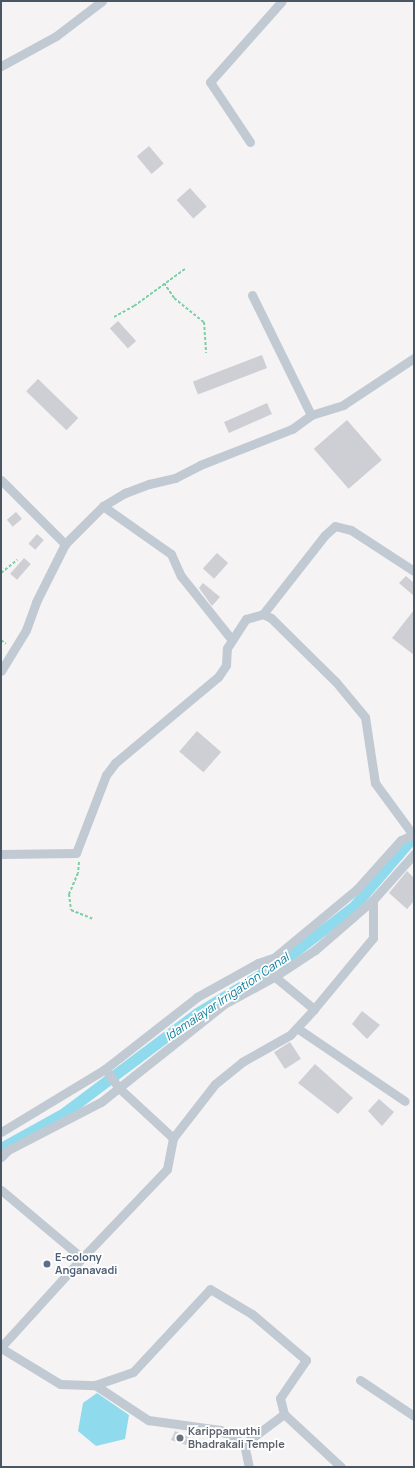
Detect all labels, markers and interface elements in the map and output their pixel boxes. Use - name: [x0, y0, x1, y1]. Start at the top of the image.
- water label: Idamalayar Irrigation Canal: [162, 950, 292, 1044]
- place label: E-colony Anganavadi: [55, 1251, 117, 1277]
- marker: E-colony Anganavadi: [42, 1259, 52, 1269]
- place label: Karippamuthi Bhadrakali Temple: [188, 1425, 285, 1451]
- marker: Karippamuthi Bhadrakali Temple: [175, 1433, 185, 1443]

